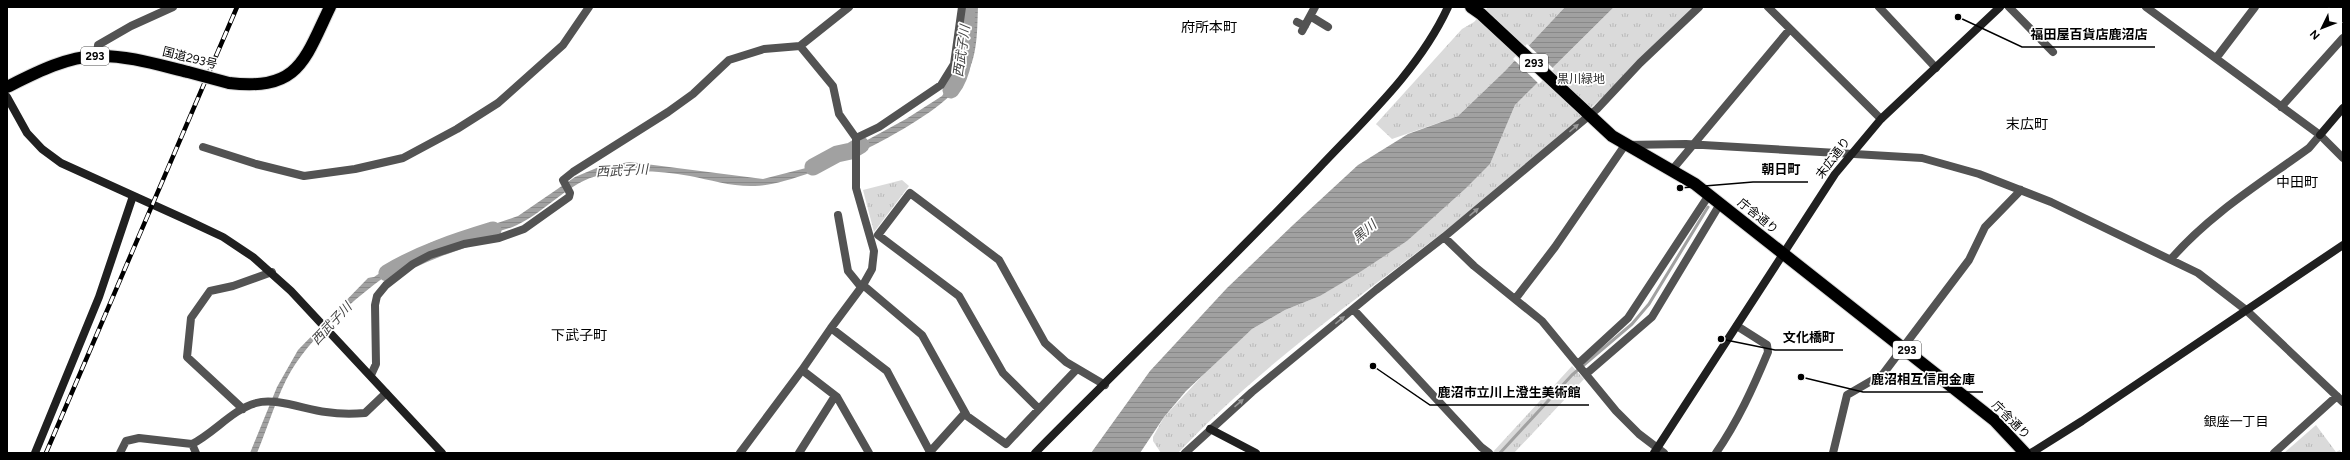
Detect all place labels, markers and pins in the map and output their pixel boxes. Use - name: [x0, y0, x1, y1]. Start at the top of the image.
- callout: 福田屋百貨店鹿沼店: [2022, 22, 2155, 47]
- callout: 朝日町: [1753, 157, 1808, 182]
- callout: 文化橋町: [1775, 325, 1843, 350]
- callout: 鹿沼相互信用金庫: [1863, 367, 1983, 392]
- callout: 鹿沼市立川上澄生美術館: [1430, 380, 1589, 405]

